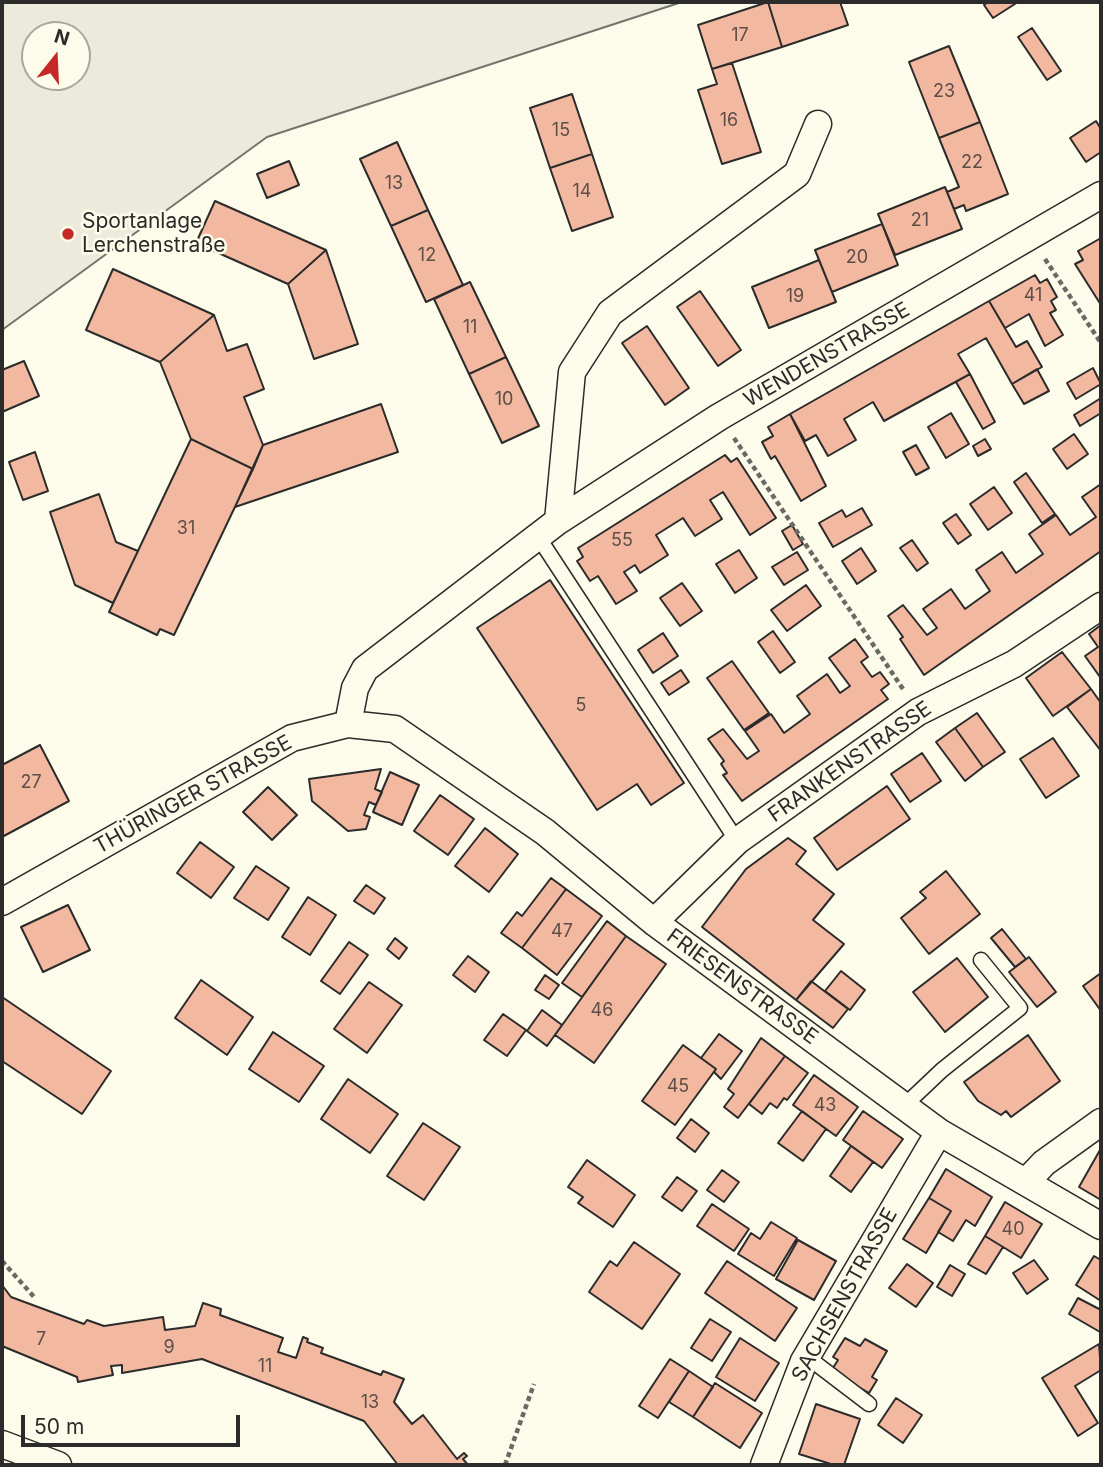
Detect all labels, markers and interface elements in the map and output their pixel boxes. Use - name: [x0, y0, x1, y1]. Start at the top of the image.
- north arrow: [21, 21, 91, 91]
- text: N: [52, 24, 72, 51]
- house number: 17: [731, 25, 749, 47]
- house number: 23: [933, 81, 955, 103]
- house number: 16: [720, 110, 738, 132]
- house number: 15: [552, 120, 570, 142]
- house number: 22: [961, 152, 983, 174]
- house number: 13: [385, 173, 403, 195]
- house number: 14: [573, 181, 591, 203]
- place label: Sportanlage Lerchenstraße: [82, 209, 226, 259]
- house number: 21: [911, 210, 929, 232]
- marker: Sportanlage Lerchenstraße: [60, 226, 76, 242]
- house number: 12: [418, 245, 436, 267]
- house number: 20: [846, 247, 868, 269]
- house number: 41: [1024, 285, 1042, 307]
- house number: 19: [786, 286, 804, 308]
- street label: WENDENSTRASSE: [740, 297, 914, 413]
- house number: 11: [463, 317, 477, 339]
- house number: 10: [495, 389, 513, 411]
- house number: 31: [177, 518, 195, 540]
- house number: 55: [611, 530, 633, 552]
- house number: 5: [576, 695, 586, 717]
- street label: FRANKENSTRASSE: [764, 696, 936, 828]
- street label: THÜRINGER STRASSE: [90, 730, 296, 860]
- house number: 27: [20, 772, 42, 794]
- house number: 47: [551, 921, 573, 943]
- street label: FRIESENSTRASSE: [662, 924, 822, 1050]
- house number: 46: [591, 1000, 613, 1022]
- house number: 45: [667, 1076, 689, 1098]
- house number: 43: [814, 1095, 836, 1117]
- street label: SACHSENSTRASSE: [787, 1204, 903, 1386]
- house number: 40: [1002, 1219, 1024, 1241]
- house number: 7: [36, 1329, 46, 1351]
- house number: 9: [163, 1337, 175, 1359]
- house number: 11: [258, 1356, 272, 1378]
- house number: 13: [361, 1392, 379, 1414]
- scale bar: [24, 1400, 243, 1444]
- text: 50 m: [34, 1414, 84, 1439]

